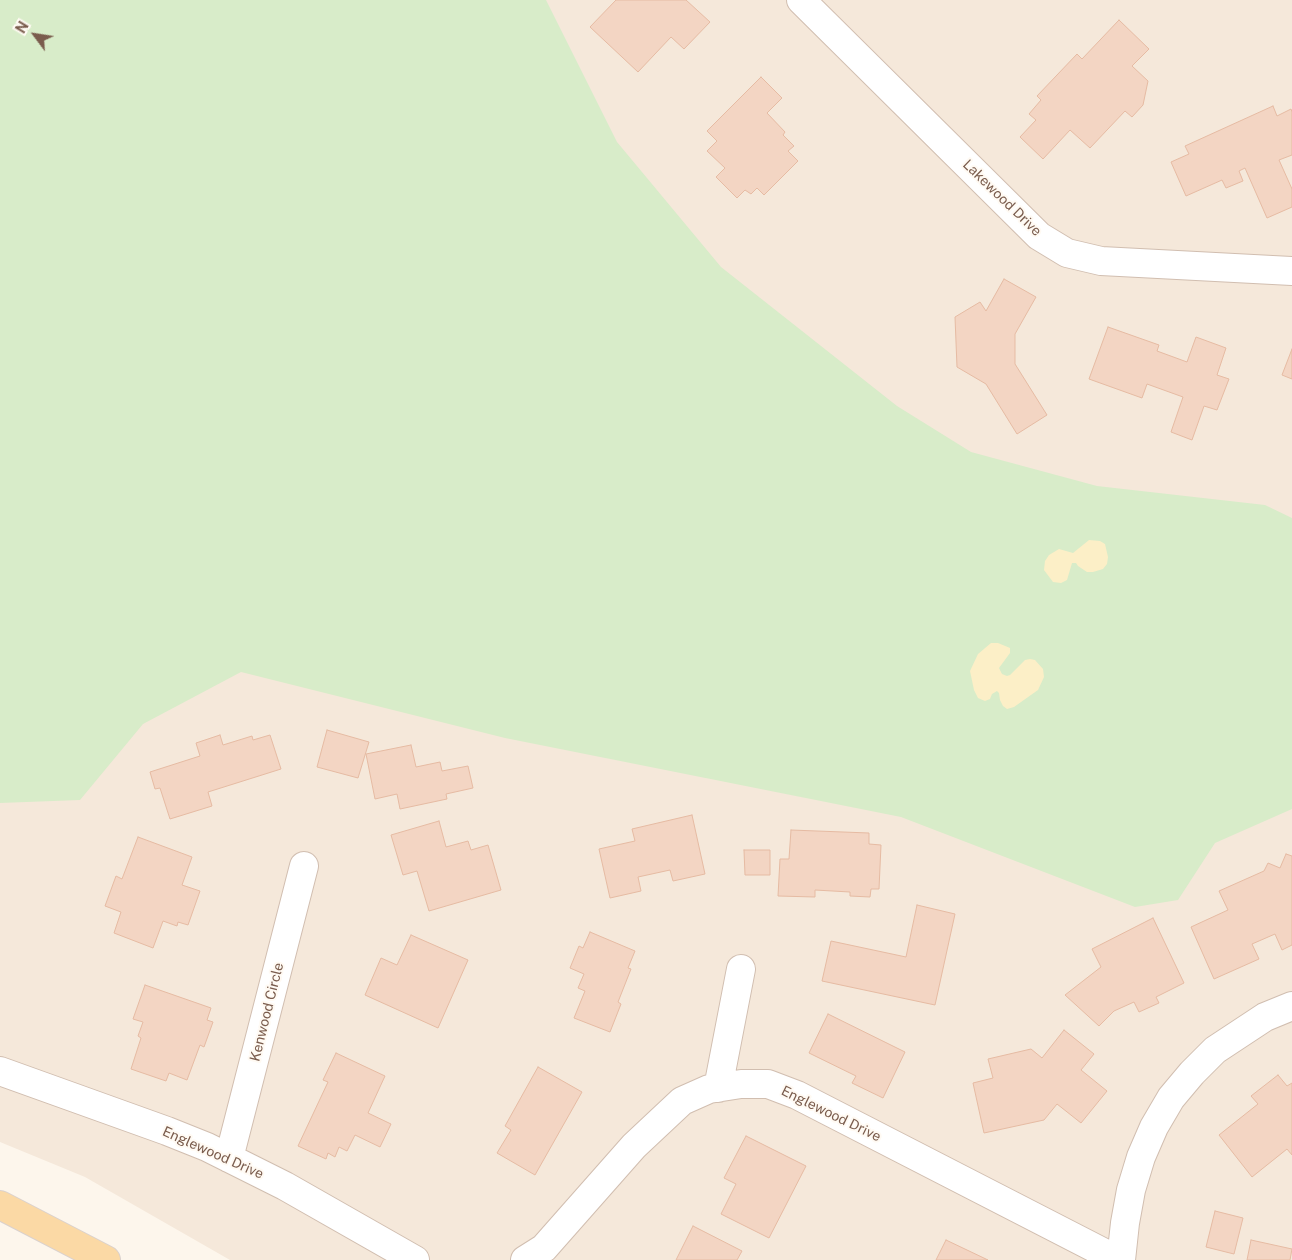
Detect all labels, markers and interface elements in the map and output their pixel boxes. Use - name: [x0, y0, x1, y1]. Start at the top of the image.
- north arrow: [10, 10, 60, 60]
- text: N: [12, 18, 32, 36]
- street label: Lakewood Drive: [959, 156, 1045, 240]
- street label: Kenwood Circle: [247, 961, 287, 1063]
- street label: Englewood Drive: [778, 1083, 884, 1145]
- street label: Englewood Drive: [160, 1123, 266, 1183]

